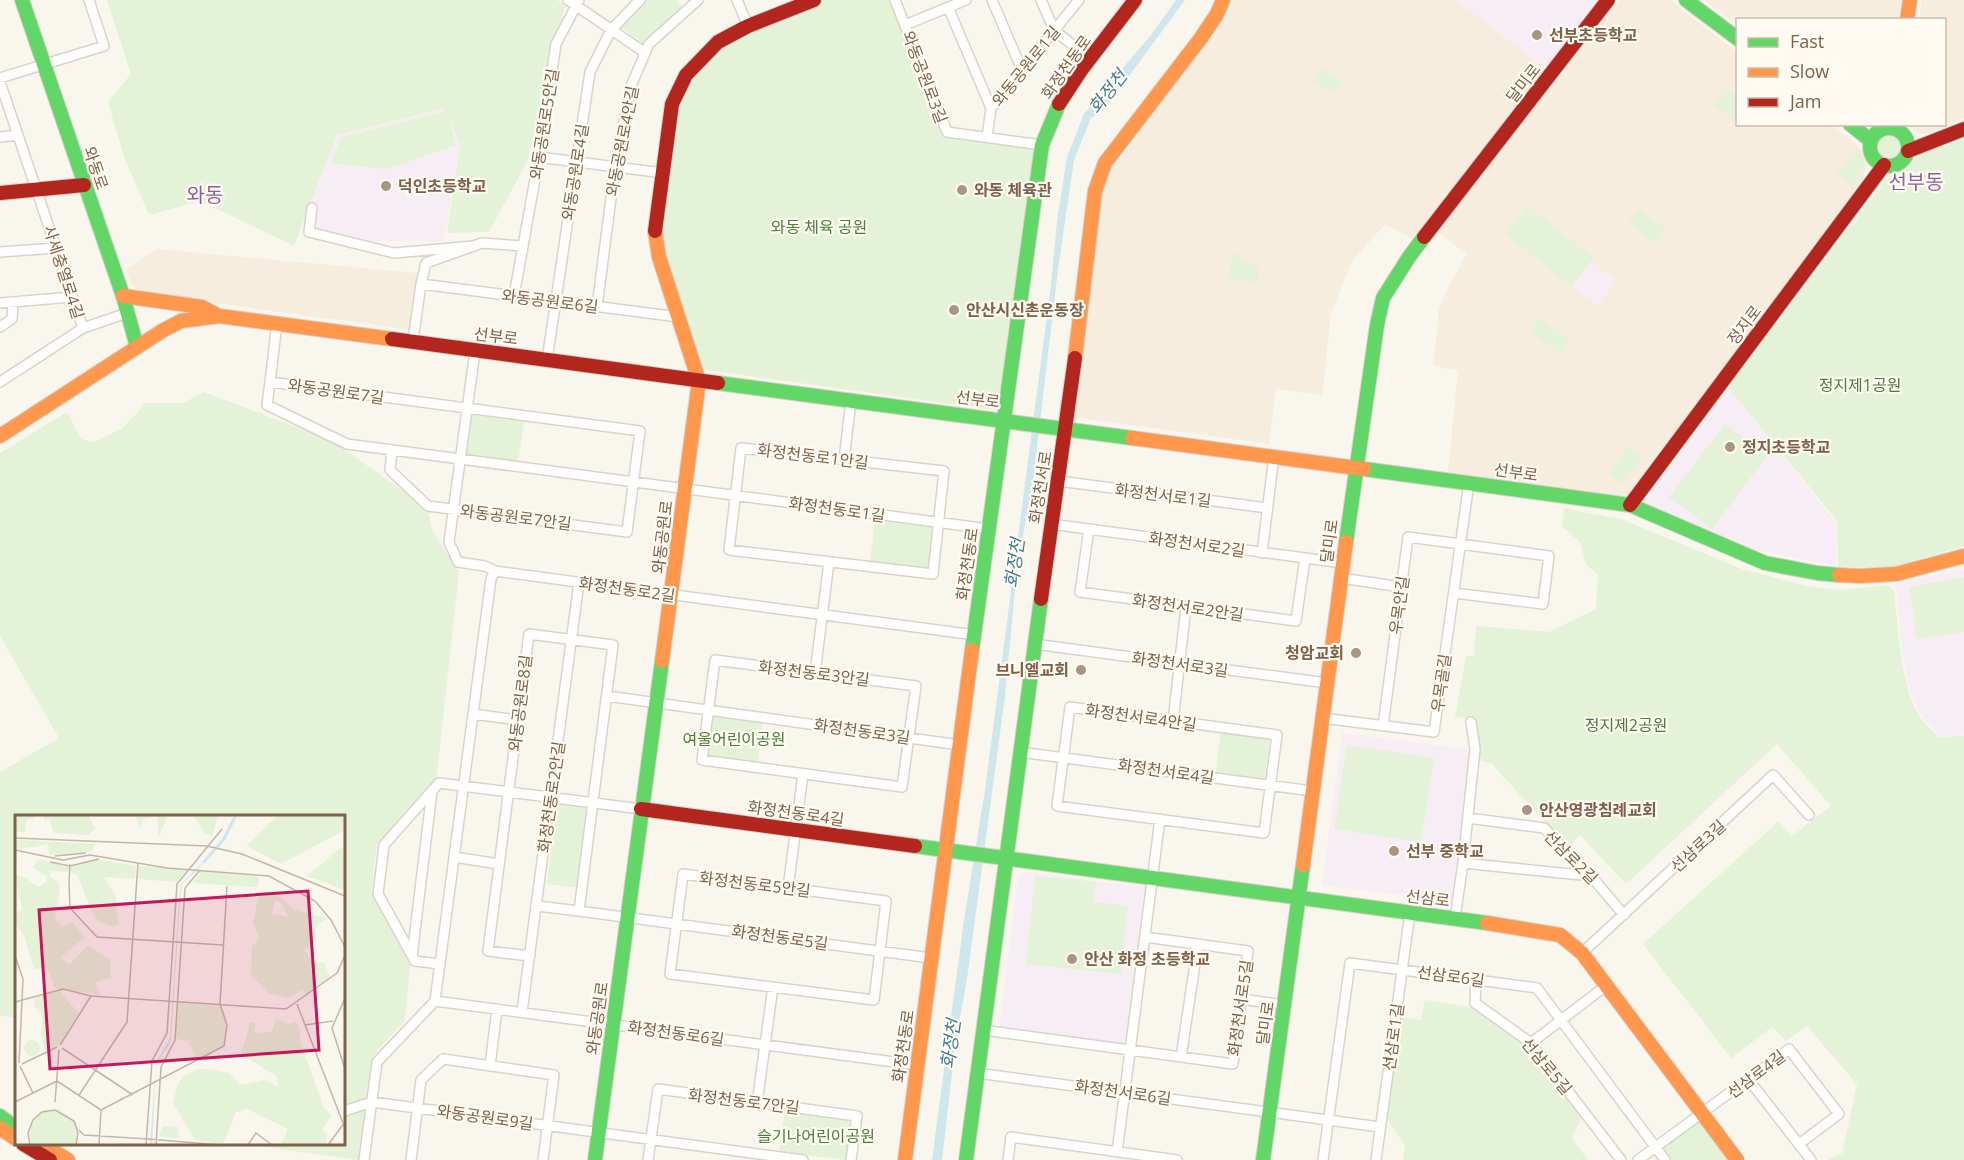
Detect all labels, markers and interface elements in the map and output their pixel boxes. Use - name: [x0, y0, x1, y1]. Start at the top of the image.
- legend: [1736, 18, 1946, 126]
- street label: 와동공원로1길: [987, 21, 1065, 111]
- place label: 선부초등학교: [1549, 24, 1638, 46]
- street label: 와동공원로3길: [897, 28, 953, 126]
- marker: 선부초등학교: [1530, 28, 1544, 42]
- text: Fast: [1790, 29, 1824, 53]
- street label: 화정천동로: [1036, 30, 1096, 103]
- street label: 달미로: [1501, 59, 1545, 107]
- text: Slow: [1790, 59, 1829, 83]
- water label: 화정천: [1082, 63, 1133, 118]
- street label: 와동공원로5안길: [524, 67, 564, 181]
- street label: 와동공원로4안길: [600, 84, 644, 198]
- text: Jam: [1788, 89, 1822, 113]
- street label: 와동공원로4길: [557, 122, 593, 222]
- street label: 와동로: [78, 144, 114, 193]
- district label: 선부동: [1888, 168, 1944, 195]
- place label: 덕인초등학교: [398, 175, 487, 197]
- marker: 덕인초등학교: [379, 179, 393, 193]
- place label: 와동 체육관: [974, 179, 1052, 201]
- district label: 와동: [187, 181, 223, 208]
- marker: 와동 체육관: [955, 183, 969, 197]
- park label: 와동 체육 공원: [771, 216, 867, 238]
- street label: 사세충열로4길: [38, 222, 90, 322]
- street label: 와동공원로6길: [500, 284, 600, 318]
- place label: 안산시신촌운동장: [966, 299, 1084, 321]
- street label: 정지로: [1722, 301, 1766, 349]
- marker: 안산시신촌운동장: [947, 303, 961, 317]
- street label: 선부로: [473, 322, 520, 350]
- street label: 와동공원로7길: [286, 373, 386, 409]
- park label: 정지제1공원: [1819, 374, 1901, 396]
- street label: 선부로: [955, 385, 1002, 413]
- place label: 정지초등학교: [1742, 436, 1831, 458]
- street label: 화정천동로1안길: [756, 438, 870, 474]
- marker: 정지초등학교: [1723, 440, 1737, 454]
- street label: 화정천서로: [1023, 449, 1057, 525]
- street label: 선부로: [1493, 458, 1540, 486]
- street label: 화정천서로1길: [1113, 478, 1213, 512]
- street label: 화정천동로1길: [787, 491, 887, 527]
- street label: 와동공원로7안길: [459, 499, 573, 535]
- street label: 와동공원로: [647, 499, 677, 575]
- street label: 달미로: [1315, 517, 1343, 564]
- street label: 화정천동로: [951, 526, 983, 602]
- street label: 화정천서로2길: [1147, 526, 1247, 562]
- water label: 화정천: [999, 534, 1030, 589]
- street label: 화정천동로2길: [577, 571, 677, 607]
- street label: 우목안길: [1384, 574, 1414, 636]
- street label: 화정천서로2안길: [1131, 588, 1245, 626]
- place label: 청암교회: [1285, 642, 1344, 664]
- street label: 화정천서로3길: [1130, 646, 1230, 682]
- marker: 청암교회: [1349, 646, 1363, 660]
- street label: 우목골길: [1426, 652, 1456, 714]
- street label: 와동공원로8길: [503, 653, 537, 753]
- street label: 화정천동로3안길: [757, 655, 871, 691]
- place label: 브니엘교회: [995, 659, 1069, 681]
- marker: 브니엘교회: [1074, 663, 1088, 677]
- street label: 화정천서로4안길: [1084, 698, 1198, 736]
- street label: 화정천동로3길: [812, 713, 912, 749]
- park label: 정지제2공원: [1585, 714, 1667, 736]
- park label: 여울어린이공원: [682, 728, 786, 750]
- street label: 화정천동로2안길: [532, 740, 570, 854]
- street label: 화정천서로4길: [1116, 753, 1216, 789]
- street label: 화정천동로4길: [746, 795, 846, 831]
- place label: 안산영광침례교회: [1539, 799, 1657, 821]
- marker: 안산영광침례교회: [1520, 803, 1534, 817]
- inset map: [15, 815, 345, 1145]
- street label: 선삼로3길: [1666, 815, 1730, 877]
- street label: 선삼로2길: [1539, 825, 1603, 889]
- place label: 선부 중학교: [1406, 840, 1484, 862]
- marker: 선부 중학교: [1387, 844, 1401, 858]
- street label: 화정천동로5안길: [698, 866, 812, 902]
- street label: 선삼로: [1405, 884, 1452, 912]
- street label: 화정천동로5길: [730, 919, 830, 955]
- place label: 안산 화정 초등학교: [1084, 948, 1210, 970]
- marker: 안산 화정 초등학교: [1065, 952, 1079, 966]
- street label: 화정천서로5길: [1222, 958, 1258, 1058]
- street label: 선삼로6길: [1416, 960, 1486, 992]
- street label: 와동공원로: [581, 980, 613, 1056]
- street label: 달미로: [1251, 999, 1279, 1046]
- street label: 선삼로1길: [1377, 1002, 1409, 1072]
- street label: 화정천동로: [887, 1008, 919, 1084]
- street label: 화정천동로6길: [626, 1015, 726, 1051]
- water label: 화정천: [935, 1015, 966, 1070]
- street label: 선삼로5길: [1517, 1033, 1577, 1099]
- street label: 선삼로4길: [1722, 1045, 1790, 1103]
- street label: 화정천서로6길: [1073, 1074, 1173, 1110]
- street label: 화정천동로7안길: [687, 1083, 801, 1119]
- street label: 와동공원로9길: [435, 1099, 535, 1135]
- park label: 슬기나어린이공원: [757, 1125, 875, 1147]

